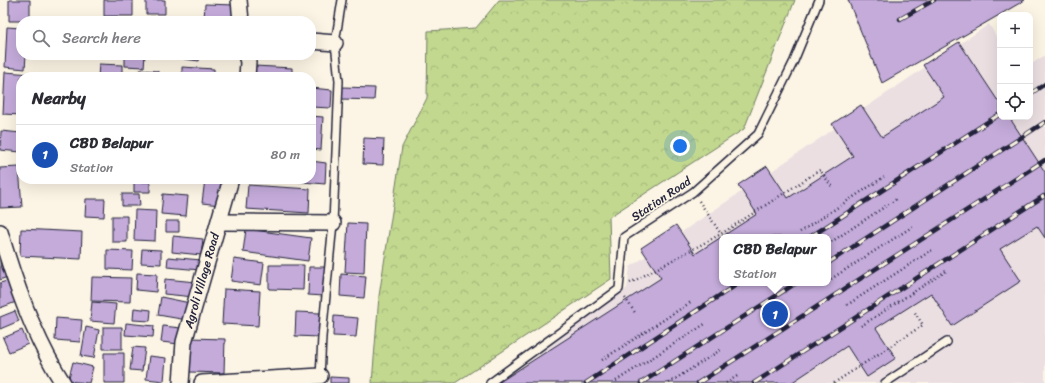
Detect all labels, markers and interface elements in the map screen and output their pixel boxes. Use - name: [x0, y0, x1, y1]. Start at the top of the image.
- map controls: [997, 12, 1033, 120]
- button: +: [997, 12, 1033, 48]
- search box: [16, 16, 316, 60]
- text: Search here: [62, 25, 141, 51]
- icon: search: [30, 27, 52, 49]
- button: −: [997, 48, 1033, 84]
- text: Nearby: [32, 83, 86, 113]
- button: locate: [997, 84, 1033, 120]
- text: CBD Belapur: [70, 130, 153, 156]
- your location: [670, 136, 690, 156]
- text: 1: [42, 143, 48, 166]
- text: 80 m: [271, 143, 300, 166]
- text: Station: [70, 156, 113, 179]
- street label: Station Road: [626, 170, 697, 227]
- street label: Agroli Village Road: [177, 229, 226, 332]
- popup: [719, 234, 831, 286]
- text: CBD Belapur: [734, 236, 816, 262]
- text: Station: [734, 262, 777, 285]
- pin: 1: [762, 299, 788, 329]

